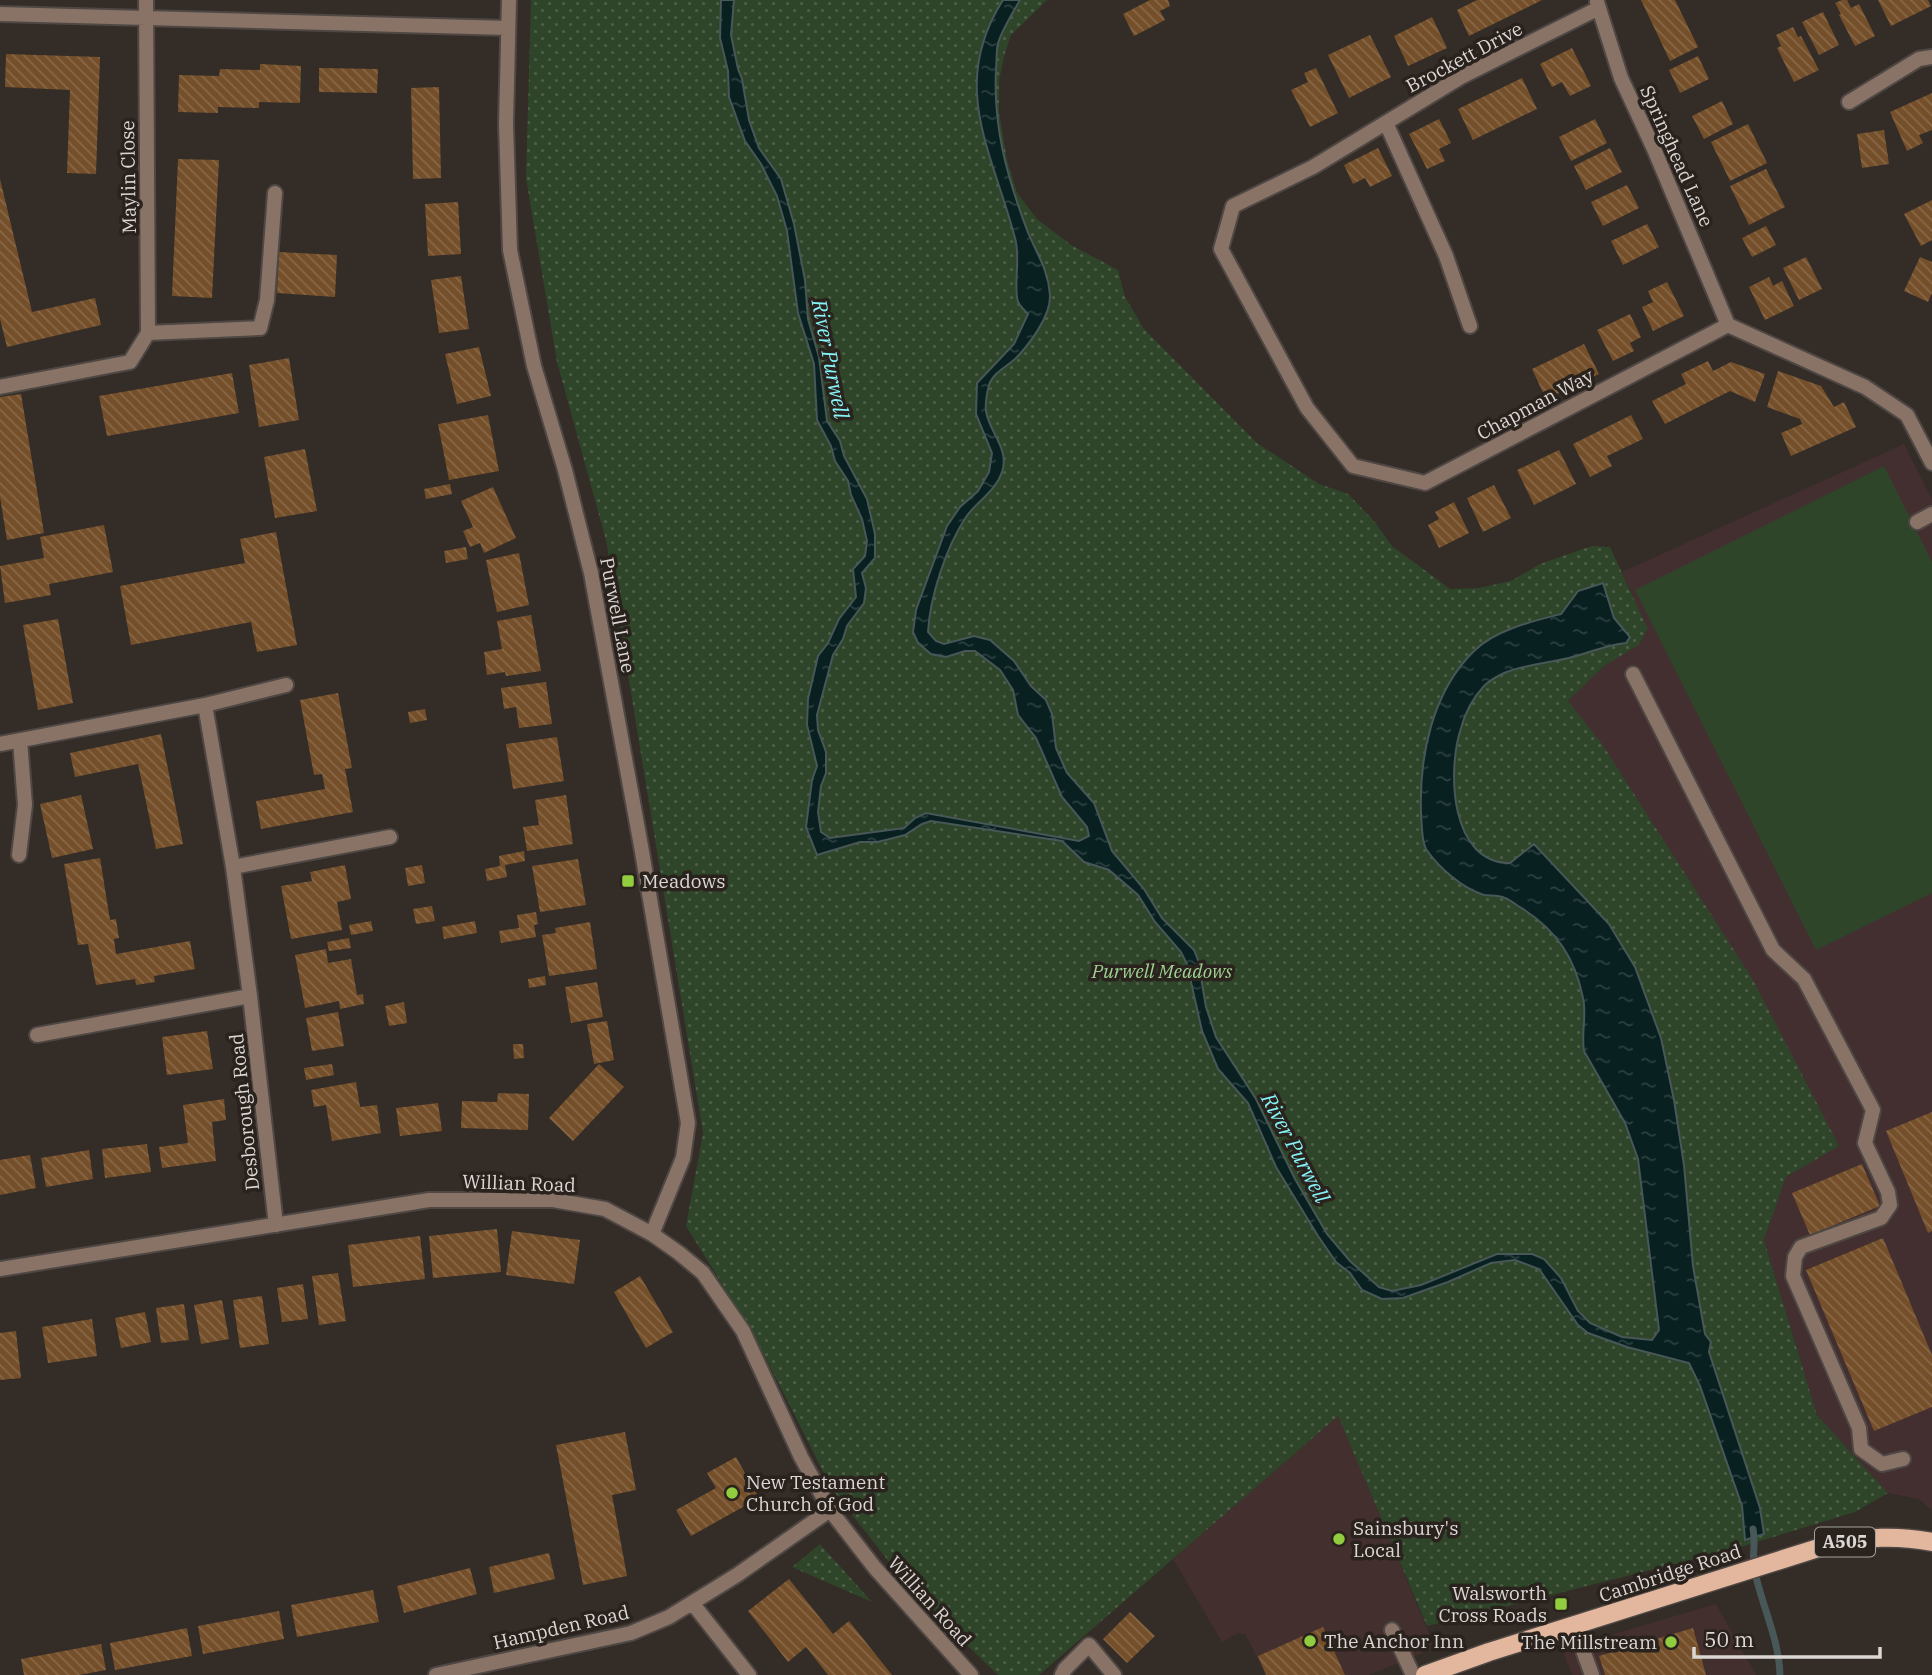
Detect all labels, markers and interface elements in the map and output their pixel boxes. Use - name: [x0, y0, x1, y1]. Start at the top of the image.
- street label: Brockett Drive: [1402, 16, 1526, 98]
- street label: Springhead Lane: [1635, 82, 1719, 230]
- street label: Maylin Close: [115, 120, 141, 234]
- water label: River Purwell: [806, 296, 856, 422]
- street label: Chapman Way: [1472, 363, 1598, 445]
- street label: Purwell Lane: [595, 555, 641, 675]
- place label: Meadows: [642, 869, 725, 893]
- marker: Meadows: [620, 873, 636, 889]
- park label: Purwell Meadows: [1091, 959, 1232, 983]
- street label: Desborough Road: [224, 1032, 264, 1192]
- water label: River Purwell: [1255, 1087, 1337, 1208]
- street label: Willian Road: [462, 1169, 576, 1197]
- place label: New Testament Church of God: [746, 1470, 885, 1516]
- marker: New Testament Church of God: [724, 1485, 740, 1501]
- place label: Sainsbury's Local: [1353, 1516, 1458, 1562]
- road number: A505: [1815, 1527, 1875, 1556]
- marker: Sainsbury's Local: [1331, 1531, 1347, 1547]
- street label: Cambridge Road: [1596, 1539, 1744, 1607]
- street label: Willian Road: [883, 1551, 977, 1651]
- place label: Walsworth Cross Roads: [1438, 1581, 1547, 1627]
- marker: Walsworth Cross Roads: [1553, 1596, 1569, 1612]
- street label: Hampden Road: [491, 1600, 631, 1654]
- scale bar: [1694, 1616, 1880, 1660]
- text: 50 m: [1704, 1625, 1754, 1653]
- place label: The Anchor Inn: [1324, 1629, 1464, 1653]
- place label: The Millstream: [1521, 1630, 1657, 1654]
- marker: The Anchor Inn: [1302, 1633, 1318, 1649]
- marker: The Millstream: [1663, 1634, 1679, 1650]

